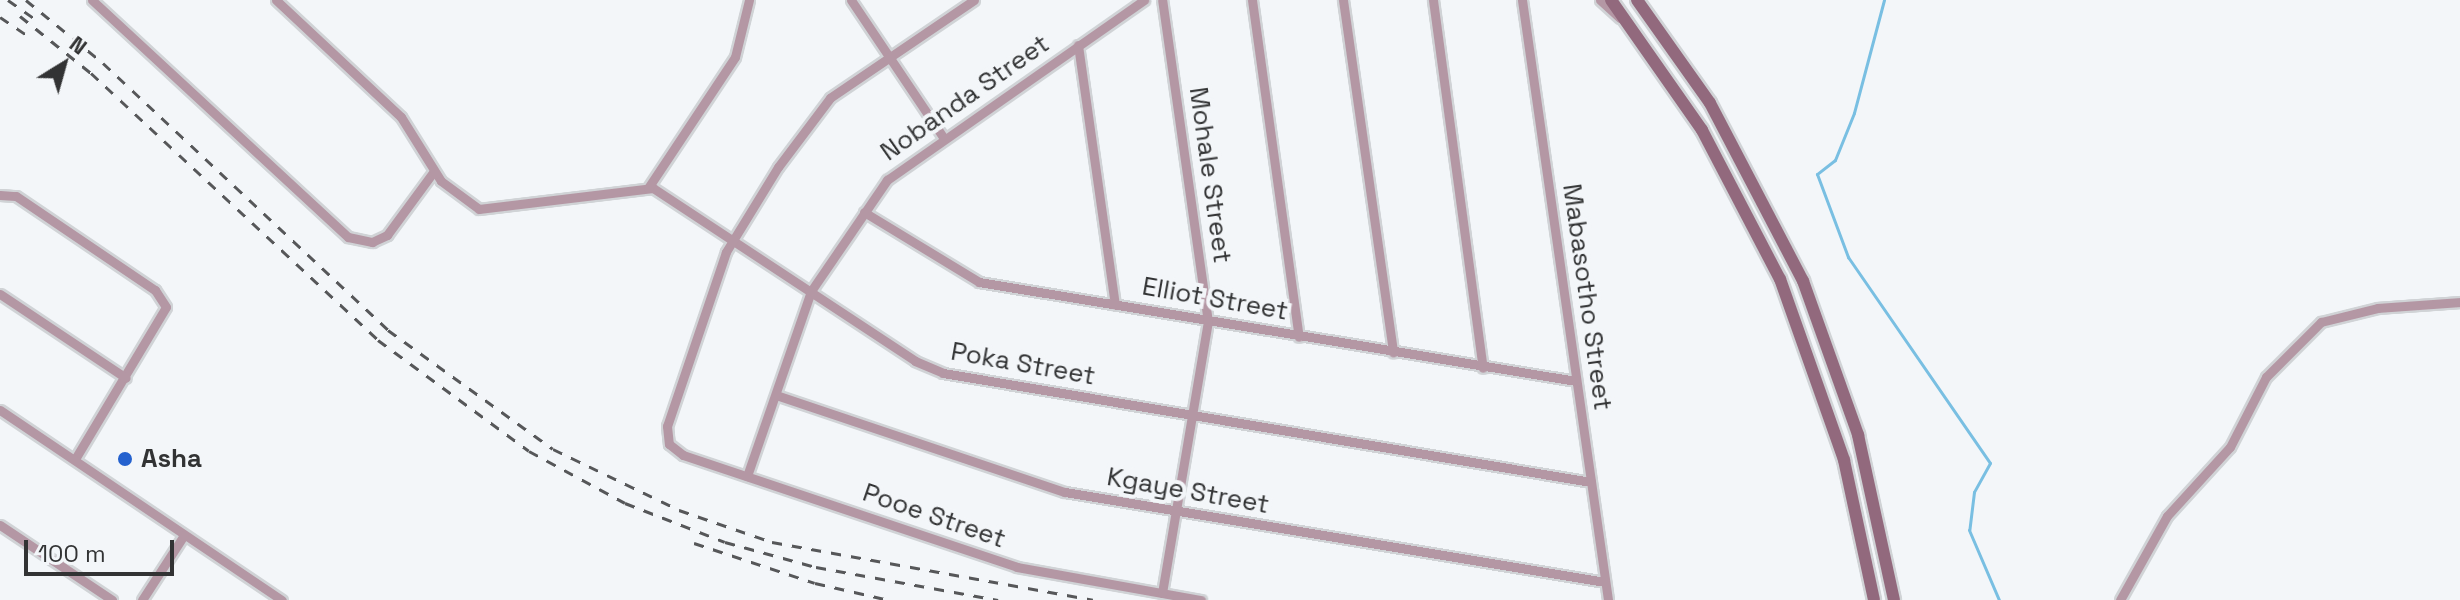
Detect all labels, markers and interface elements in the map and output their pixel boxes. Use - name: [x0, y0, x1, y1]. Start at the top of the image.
- north arrow: [24, 24, 104, 104]
- street label: Nobanda Street: [875, 28, 1055, 168]
- text: N: [64, 29, 93, 60]
- street label: Mohale Street: [1182, 85, 1238, 265]
- street label: Mabasotho Street: [1556, 182, 1618, 412]
- street label: Elliot Street: [1140, 271, 1290, 327]
- street label: Poka Street: [948, 336, 1098, 392]
- place label: Asha: [141, 443, 202, 475]
- marker: Asha: [116, 450, 134, 468]
- street label: Kgaye Street: [1104, 461, 1272, 521]
- street label: Pooe Street: [859, 477, 1009, 555]
- scale bar: [28, 524, 178, 574]
- text: 100 m: [38, 538, 106, 569]

